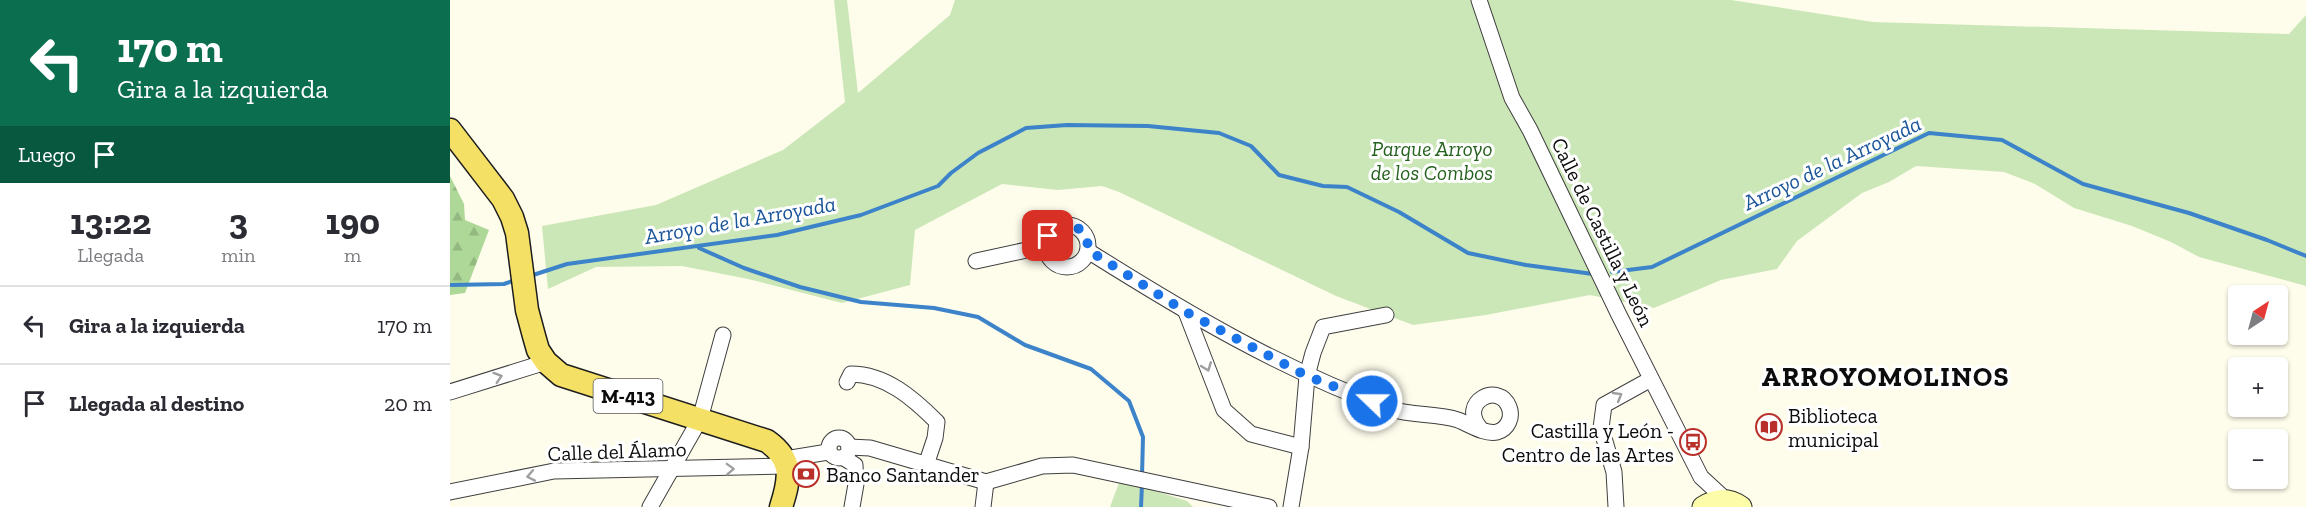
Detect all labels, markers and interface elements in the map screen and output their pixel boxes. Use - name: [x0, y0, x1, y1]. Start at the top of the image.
- text: 170 m: [117, 22, 223, 73]
- icon: left: [18, 24, 96, 102]
- text: Gira a la izquierda: [117, 73, 328, 105]
- water label: Arroyo de la Arroyada: [1738, 110, 1925, 217]
- street label: Calle de Castilla y León: [1546, 134, 1660, 330]
- park label: Parque Arroyo de los Combos: [1371, 136, 1493, 185]
- icon: arrive: [88, 138, 121, 171]
- text: Luego: [18, 141, 76, 168]
- water label: Arroyo de la Arroyada: [641, 190, 838, 250]
- text: 13:22: [70, 200, 151, 243]
- text: 3: [229, 200, 248, 243]
- text: 190: [325, 200, 380, 243]
- pin: [1022, 210, 1073, 261]
- icon: arrive: [1031, 219, 1064, 252]
- text: Llegada: [77, 243, 144, 267]
- text: min: [221, 243, 256, 267]
- text: m: [344, 243, 361, 267]
- north arrow: [2228, 285, 2288, 345]
- map controls: [2228, 285, 2288, 489]
- icon: left: [18, 309, 51, 342]
- text: Gira a la izquierda: [69, 312, 245, 339]
- text: 170 m: [377, 312, 432, 339]
- button: +: [2228, 357, 2288, 417]
- one-way arrow: [1200, 361, 1212, 372]
- district label: ARROYOMOLINOS: [1762, 361, 2010, 393]
- position arrow: [1340, 369, 1404, 433]
- one-way arrow: [492, 372, 503, 385]
- road number: M-413: [594, 379, 663, 413]
- icon: arrive: [18, 387, 51, 420]
- text: Llegada al destino: [69, 390, 244, 417]
- text: 20 m: [384, 390, 432, 417]
- one-way arrow: [1612, 392, 1623, 403]
- place label: Biblioteca municipal: [1788, 403, 1879, 452]
- library icon: Biblioteca municipal: [1754, 412, 1784, 442]
- place label: Castilla y León - Centro de las Artes: [1502, 418, 1674, 467]
- bus stop icon: Castilla y León - Centro de las Artes: [1678, 427, 1708, 457]
- button: −: [2228, 429, 2288, 489]
- street label: Calle del Álamo: [547, 436, 687, 466]
- bank icon: Banco Santander: [791, 459, 821, 489]
- one-way arrow: [725, 462, 734, 475]
- place label: Banco Santander: [826, 462, 980, 487]
- one-way arrow: [526, 469, 536, 482]

